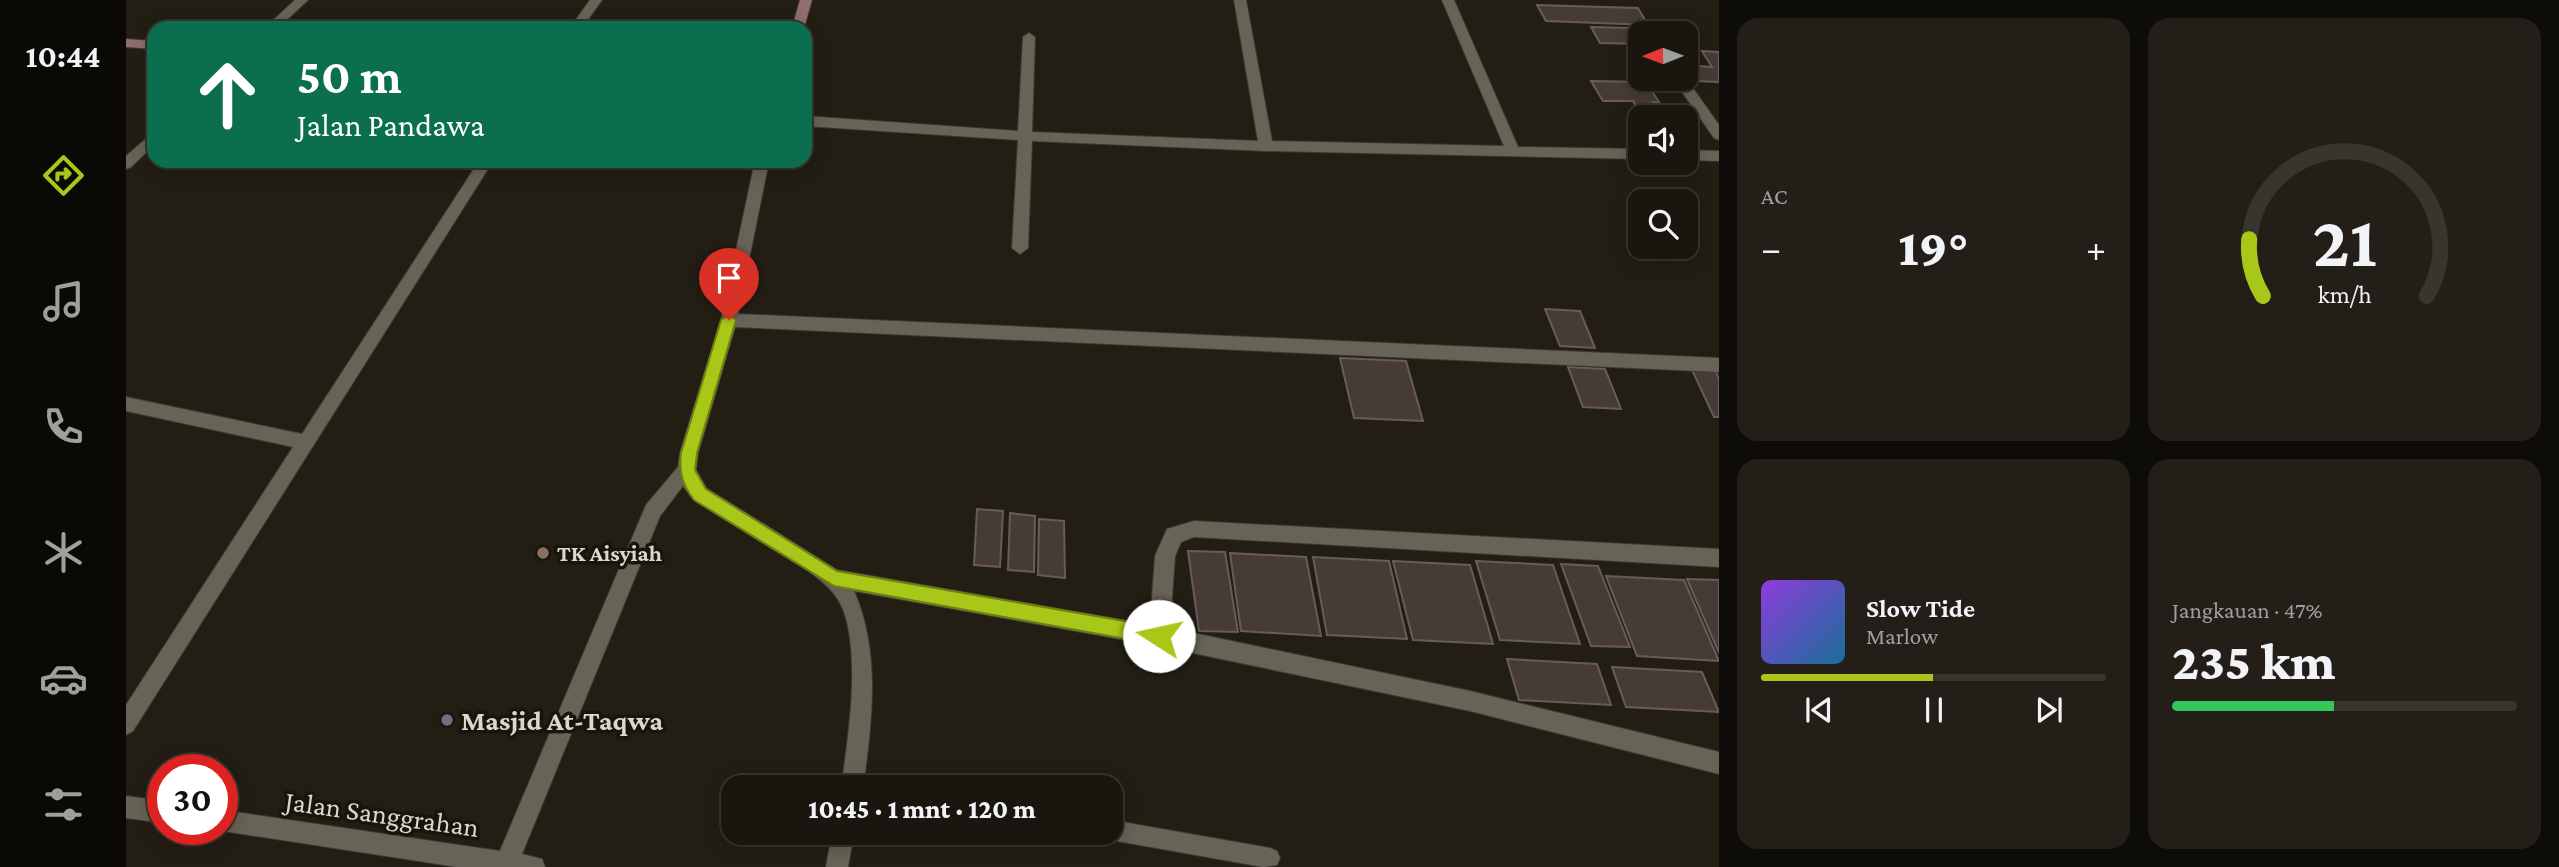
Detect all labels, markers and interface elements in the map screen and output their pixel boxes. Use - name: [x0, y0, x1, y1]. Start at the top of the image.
- north arrow: [1628, 21, 1698, 91]
- map controls: [1628, 21, 1698, 259]
- text: 10:44: [26, 38, 100, 74]
- icon: ahead: [182, 49, 273, 140]
- text: 50 m: [297, 49, 402, 104]
- button: sound: [1628, 105, 1698, 175]
- text: Jalan Pandawa: [297, 107, 485, 143]
- icon: directions: [39, 151, 88, 200]
- text: AC: [1761, 183, 1788, 209]
- button: search: [1628, 189, 1698, 259]
- text: 21: [2312, 201, 2377, 282]
- text: 19°: [1898, 218, 1969, 276]
- text: −: [1761, 227, 1781, 269]
- text: +: [2086, 227, 2106, 269]
- pin: [699, 248, 759, 320]
- icon: arrive: [710, 259, 748, 297]
- icon: music: [39, 277, 88, 326]
- text: km/h: [2318, 280, 2371, 307]
- icon: phone: [39, 402, 88, 451]
- icon: climate: [39, 528, 88, 577]
- place label: TK Aisyiah: [557, 540, 662, 566]
- marker: TK Aisyiah: [535, 545, 551, 561]
- text: Slow Tide: [1866, 594, 1975, 623]
- text: Jangkauan · 47%: [2172, 597, 2323, 623]
- position arrow: [1122, 599, 1196, 673]
- text: Marlow: [1866, 623, 1938, 649]
- text: 235 km: [2172, 632, 2335, 690]
- icon: car: [39, 654, 88, 703]
- icon: previous: [1800, 691, 1838, 729]
- icon: pause: [1915, 691, 1953, 729]
- icon: next: [2030, 691, 2068, 729]
- place label: Masjid At-Taqwa: [461, 705, 663, 736]
- marker: Masjid At-Taqwa: [439, 712, 455, 728]
- speed limit sign: 30: [147, 754, 238, 845]
- icon: filters: [39, 780, 88, 829]
- street label: Jalan Sanggrahan: [280, 785, 481, 843]
- text: 10:45 · 1 mnt · 120 m: [808, 795, 1036, 824]

